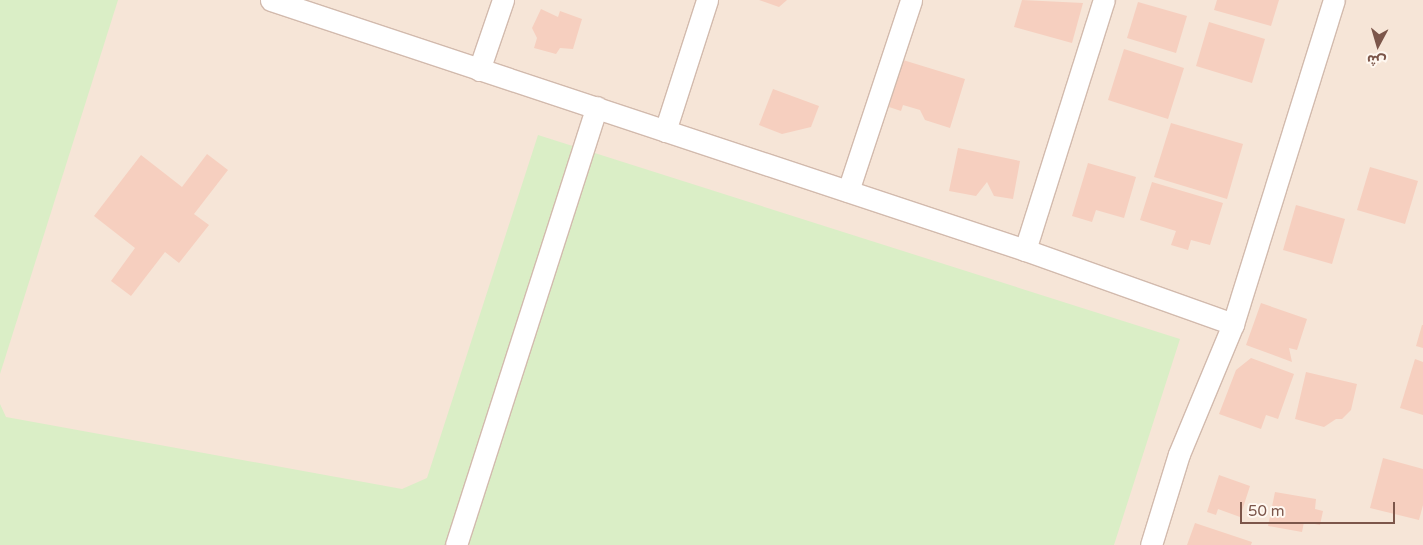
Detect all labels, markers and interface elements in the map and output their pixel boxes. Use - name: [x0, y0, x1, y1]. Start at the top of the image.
- north arrow: [1353, 20, 1403, 70]
- text: ش: [1366, 51, 1387, 70]
- scale bar: [1243, 492, 1398, 524]
- text: 50 m: [1248, 502, 1285, 520]

